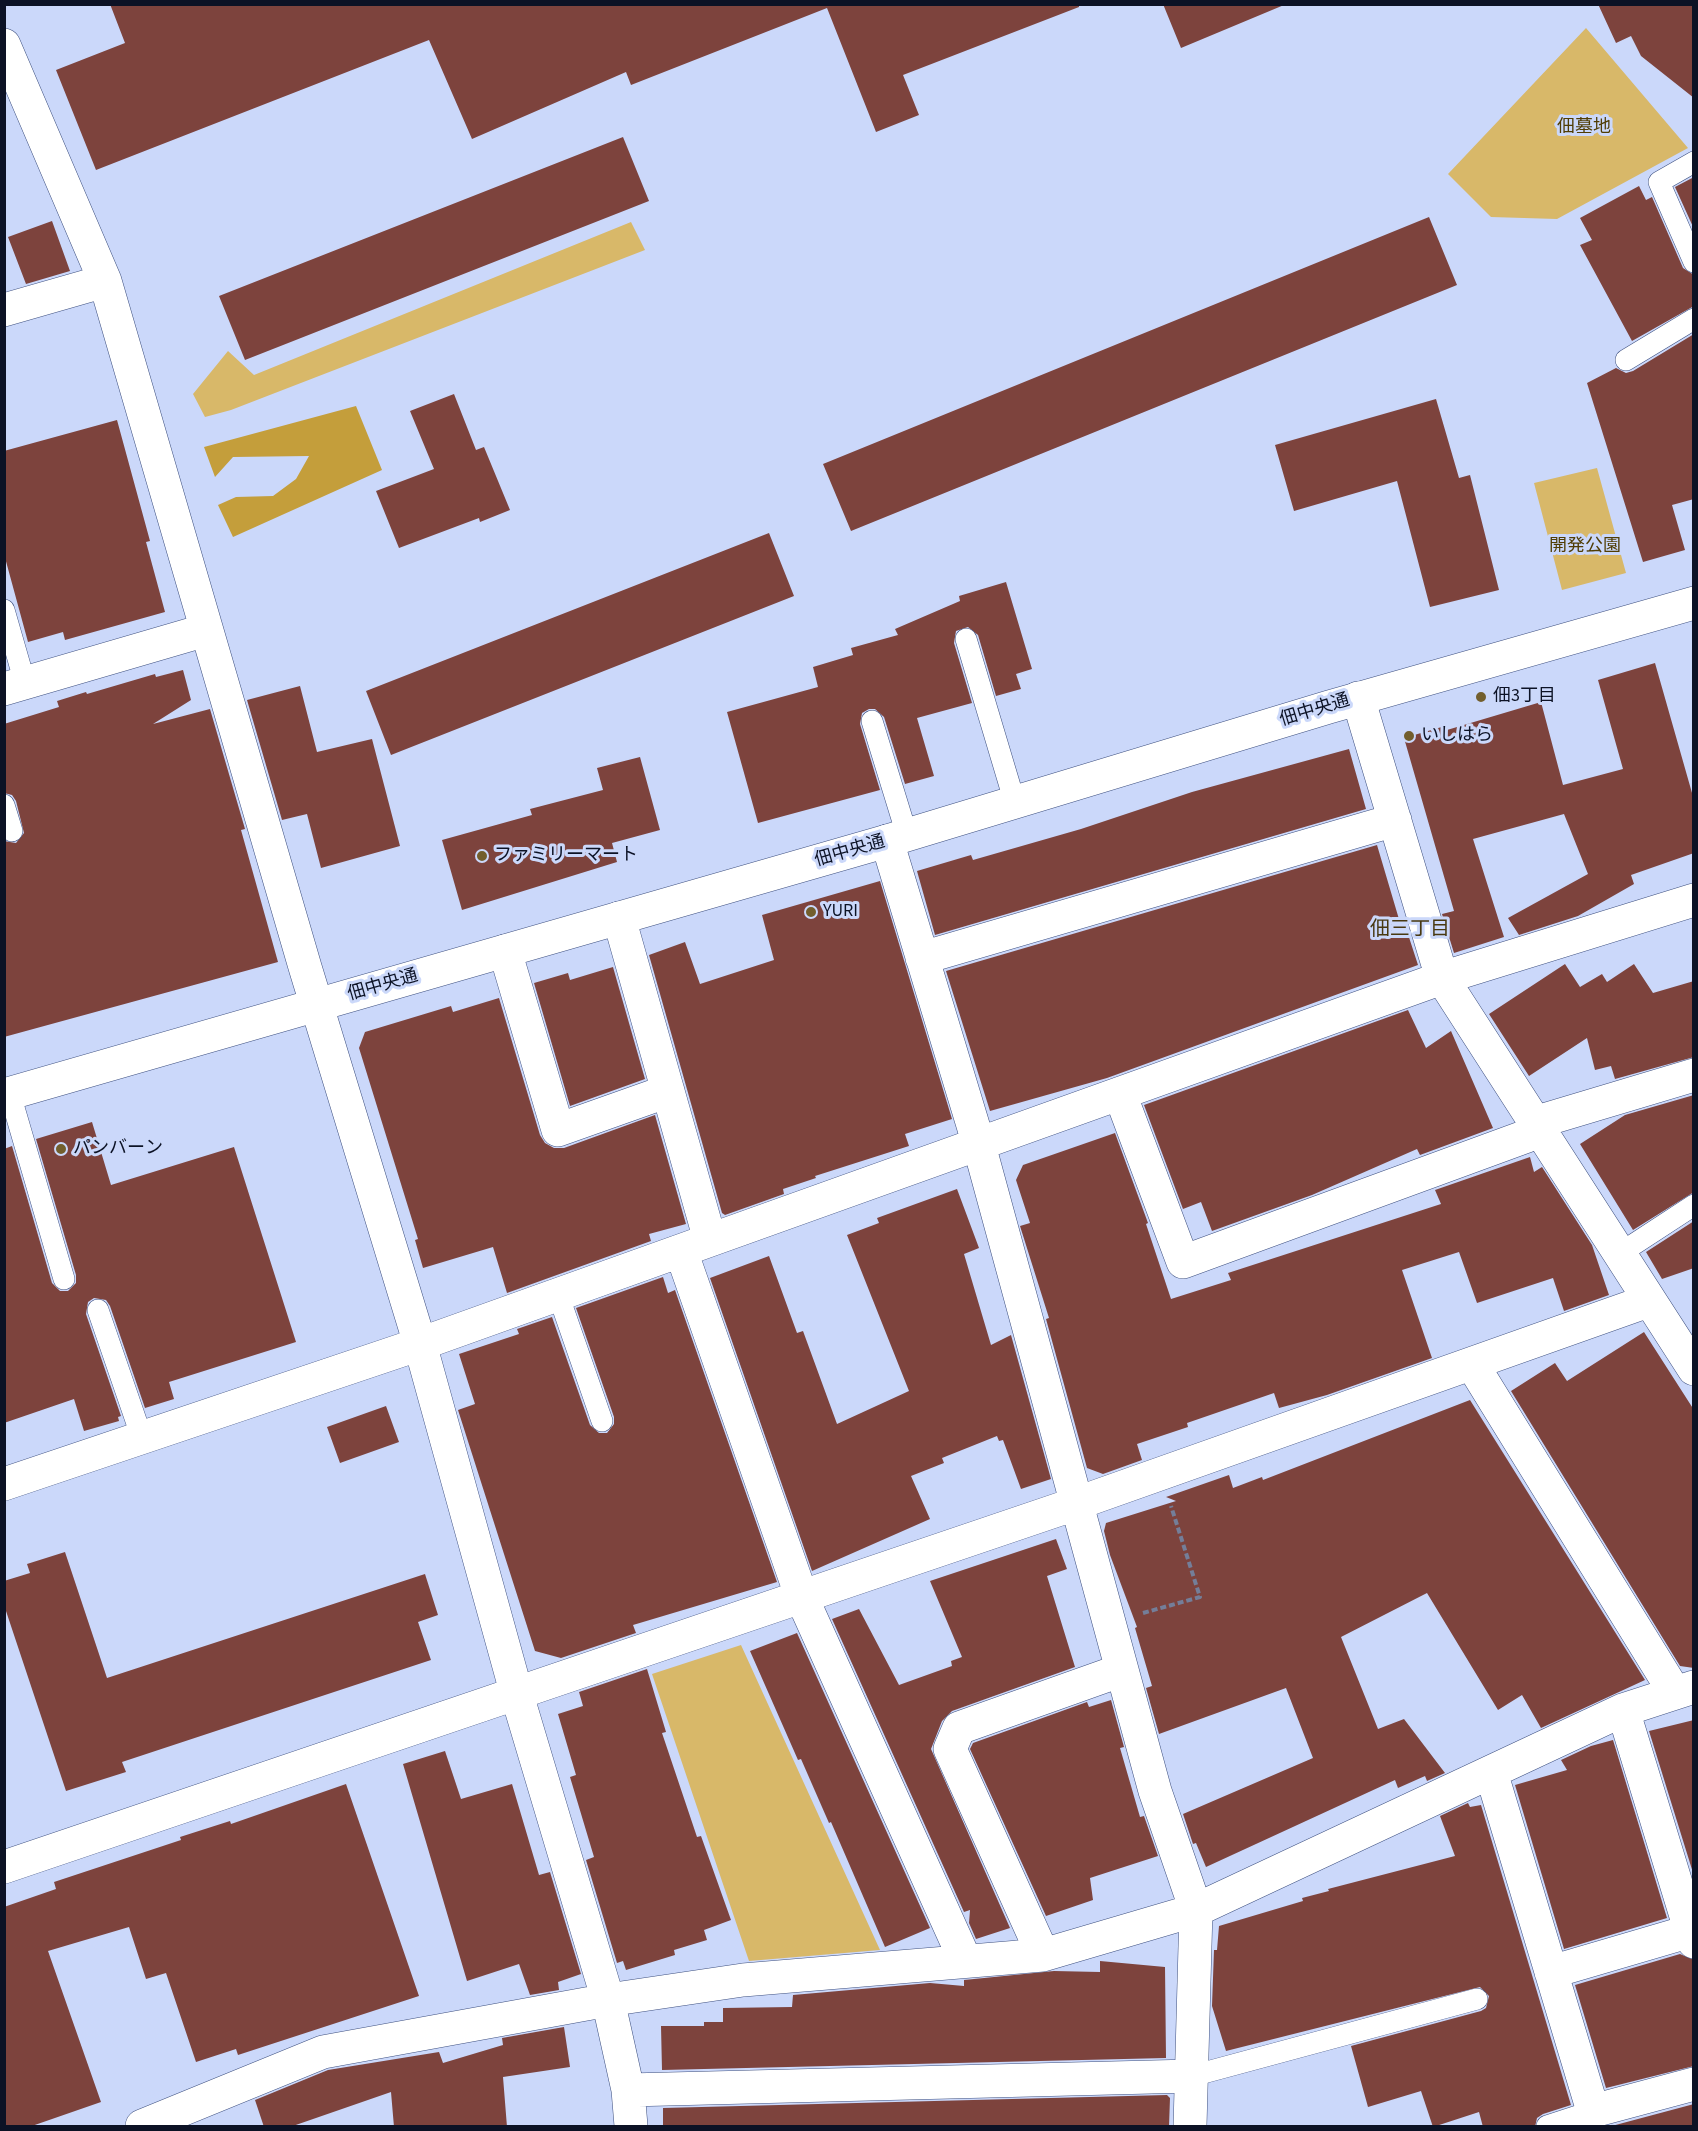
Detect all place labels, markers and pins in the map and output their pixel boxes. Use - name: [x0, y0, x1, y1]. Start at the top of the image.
- place label: 佃3丁目: [1493, 686, 1556, 708]
- marker: 佃3丁目: [1474, 690, 1488, 704]
- place label: いしはら: [1421, 725, 1493, 747]
- marker: いしはら: [1402, 729, 1416, 743]
- place label: ファミリーマート: [494, 845, 638, 867]
- marker: ファミリーマート: [475, 849, 489, 863]
- place label: YURI: [823, 901, 858, 923]
- marker: YURI: [804, 905, 818, 919]
- place label: パンバーン: [73, 1138, 163, 1160]
- marker: パンバーン: [54, 1142, 68, 1156]

